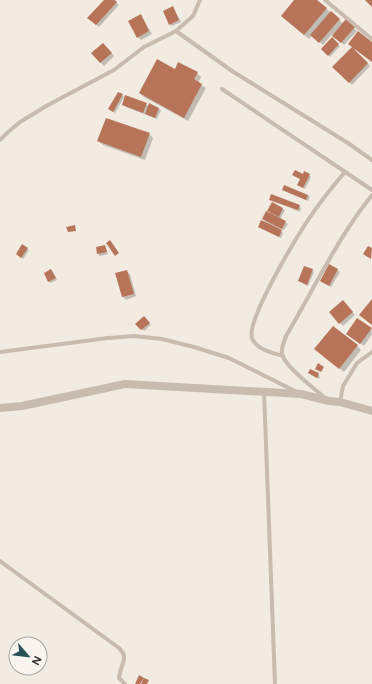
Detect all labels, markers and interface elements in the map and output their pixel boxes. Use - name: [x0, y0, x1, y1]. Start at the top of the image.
- north arrow: [8, 636, 48, 676]
- text: N: [29, 654, 44, 667]

